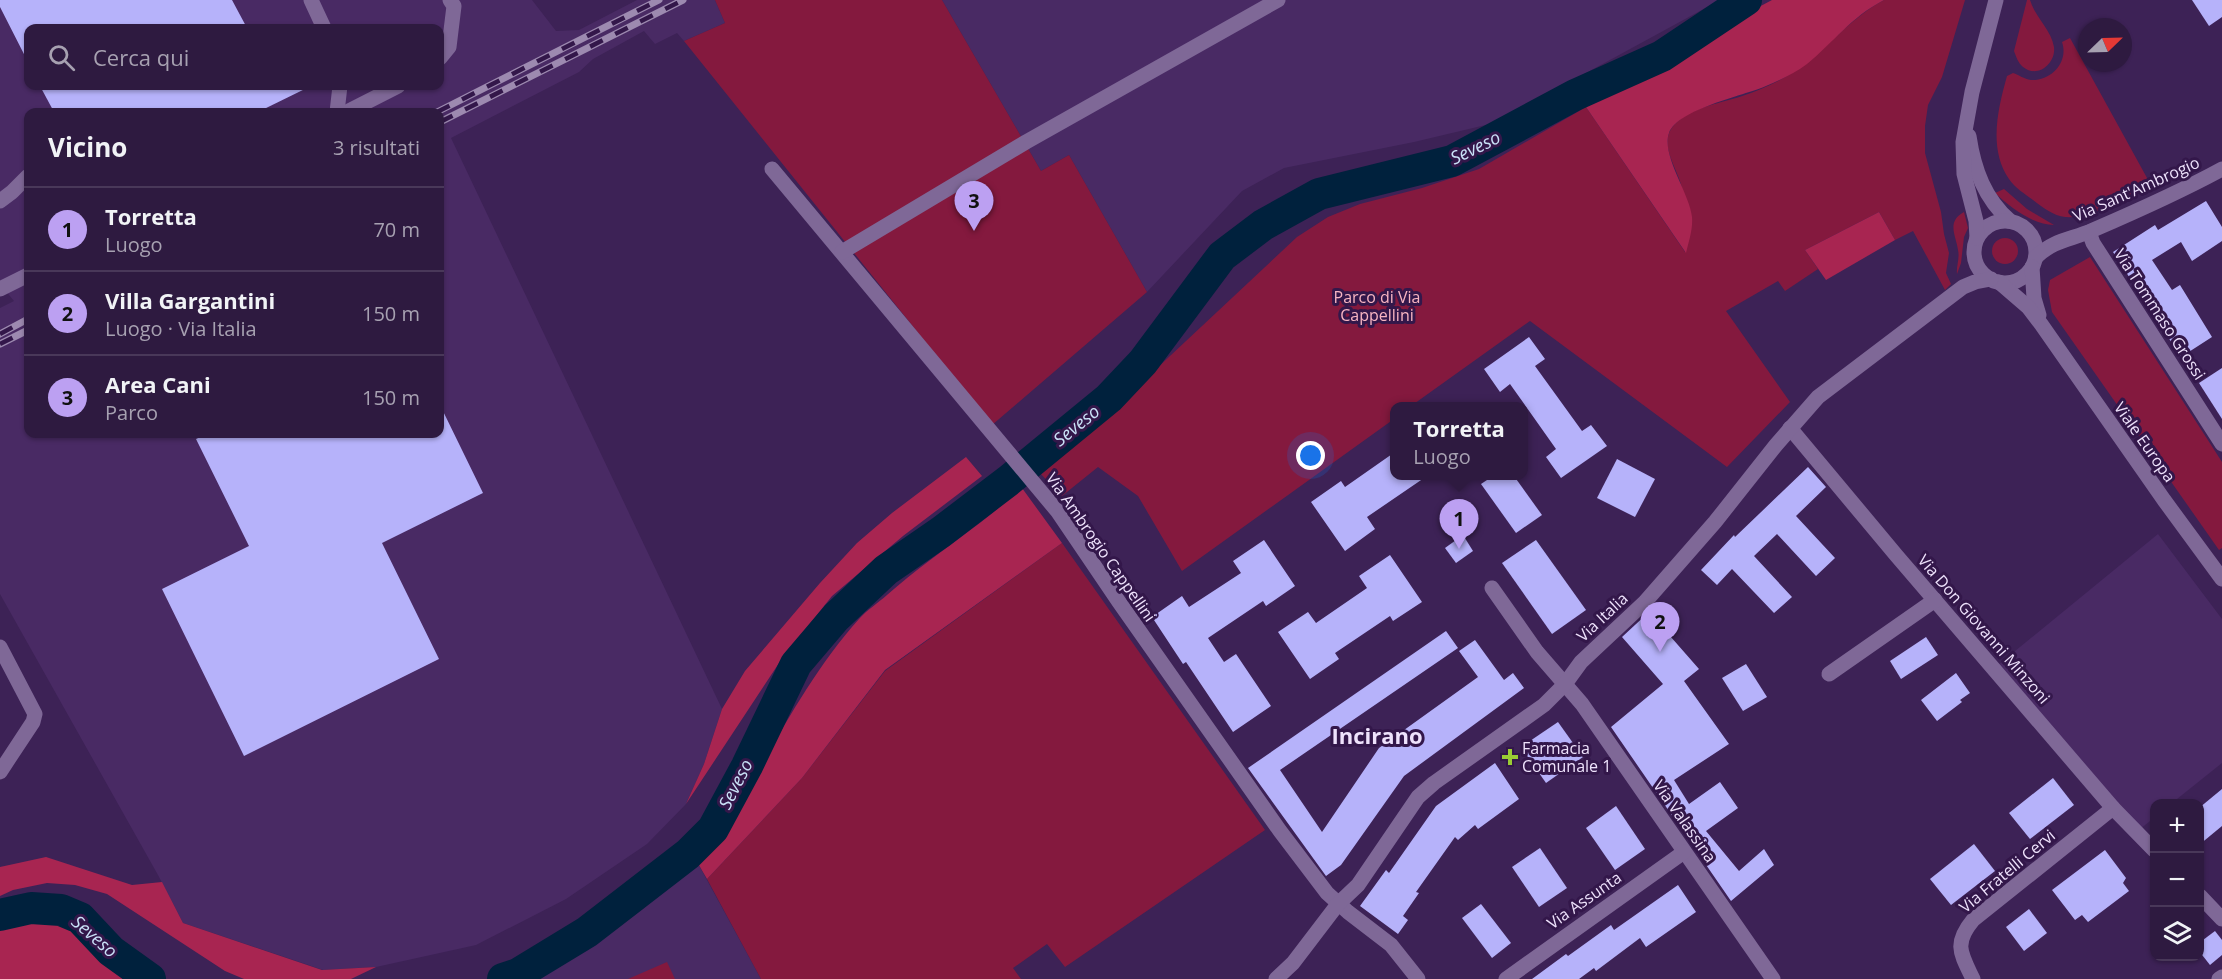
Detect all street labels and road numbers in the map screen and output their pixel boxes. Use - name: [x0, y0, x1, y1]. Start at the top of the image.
- street label: Via Sant'Ambrogio: [2069, 151, 2203, 227]
- street label: Via Tommaso Grossi: [2109, 244, 2211, 384]
- street label: Viale Europa: [2109, 398, 2181, 486]
- street label: Via Ambrogio Cappellini: [1041, 468, 1161, 626]
- street label: Via Don Giovanni Minzoni: [1913, 550, 2055, 708]
- street label: Via Italia: [1572, 588, 1632, 646]
- street label: Via Valassina: [1648, 775, 1722, 867]
- street label: Via Fratelli Cervi: [1954, 824, 2060, 918]
- street label: Via Assunta: [1542, 866, 1626, 934]

